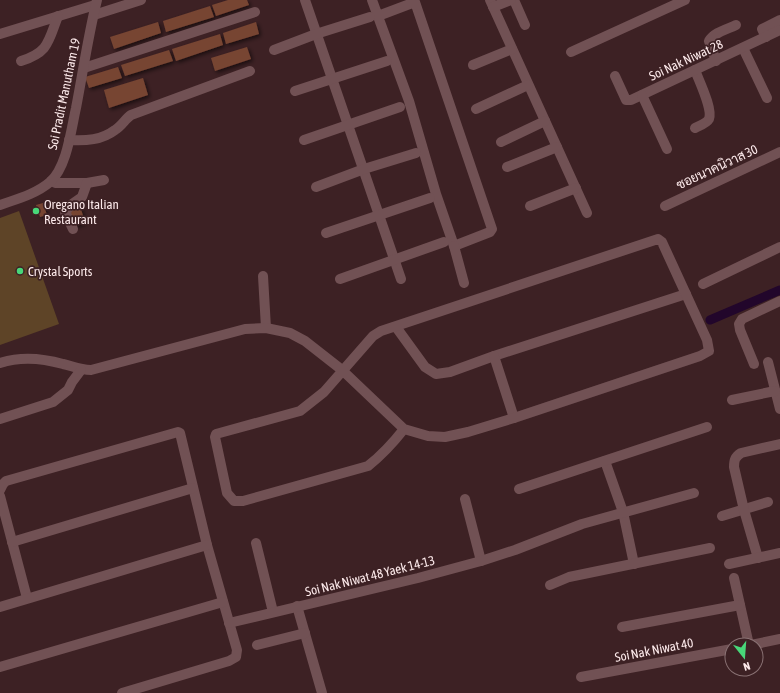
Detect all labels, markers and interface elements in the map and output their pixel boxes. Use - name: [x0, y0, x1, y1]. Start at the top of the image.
- street label: Soi Nak Niwat 28: [647, 36, 725, 84]
- street label: Soi Pradit Manutham 19: [45, 37, 83, 151]
- street label: ซอยนาคนิวาส 30: [673, 141, 760, 192]
- place label: Oregano Italian Restaurant: [44, 197, 119, 227]
- marker: Oregano Italian Restaurant: [31, 206, 41, 216]
- place label: Crystal Sports: [28, 264, 93, 279]
- marker: Crystal Sports: [15, 266, 25, 276]
- street label: Soi Nak Niwat 48 Yaek 14-13: [304, 553, 436, 599]
- street label: Soi Nak Niwat 40: [613, 635, 695, 665]
- north arrow: [724, 637, 764, 677]
- text: N: [742, 660, 752, 673]

